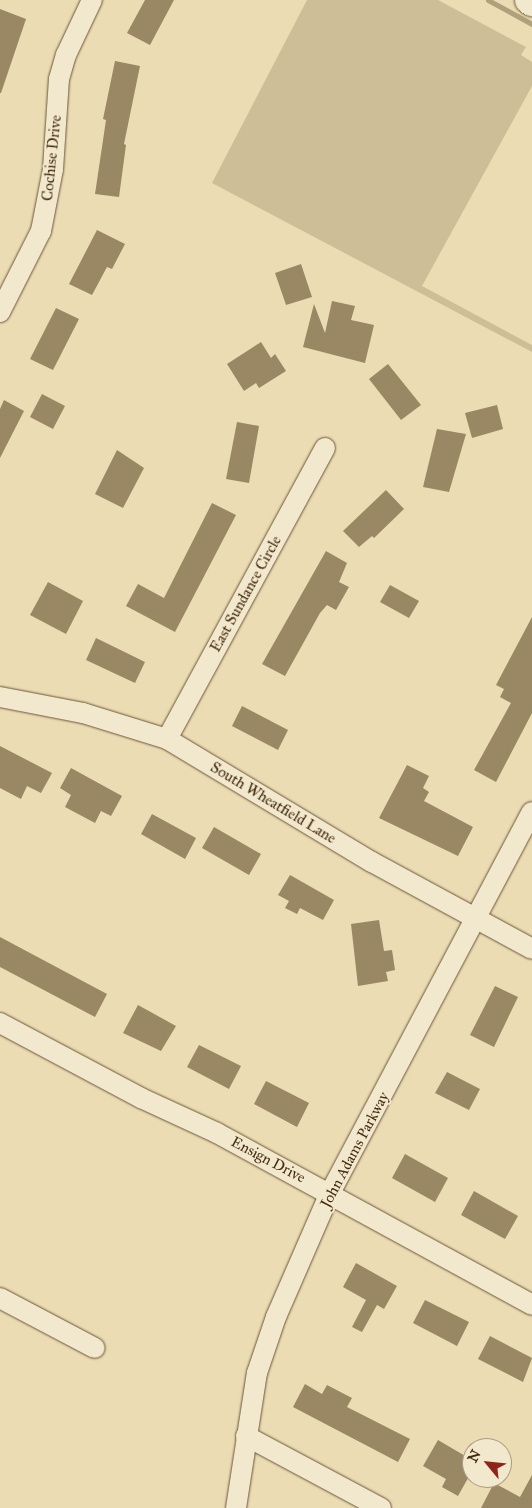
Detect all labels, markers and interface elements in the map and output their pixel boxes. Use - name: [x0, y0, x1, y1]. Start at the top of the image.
- street label: Cochise Drive: [39, 114, 65, 202]
- street label: East Sundance Circle: [207, 533, 285, 655]
- street label: South Wheatfield Lane: [207, 758, 339, 848]
- street label: John Adams Parkway: [317, 1089, 393, 1211]
- street label: Ensign Drive: [228, 1133, 308, 1187]
- north arrow: [462, 1438, 512, 1488]
- text: N: [464, 1447, 484, 1465]

